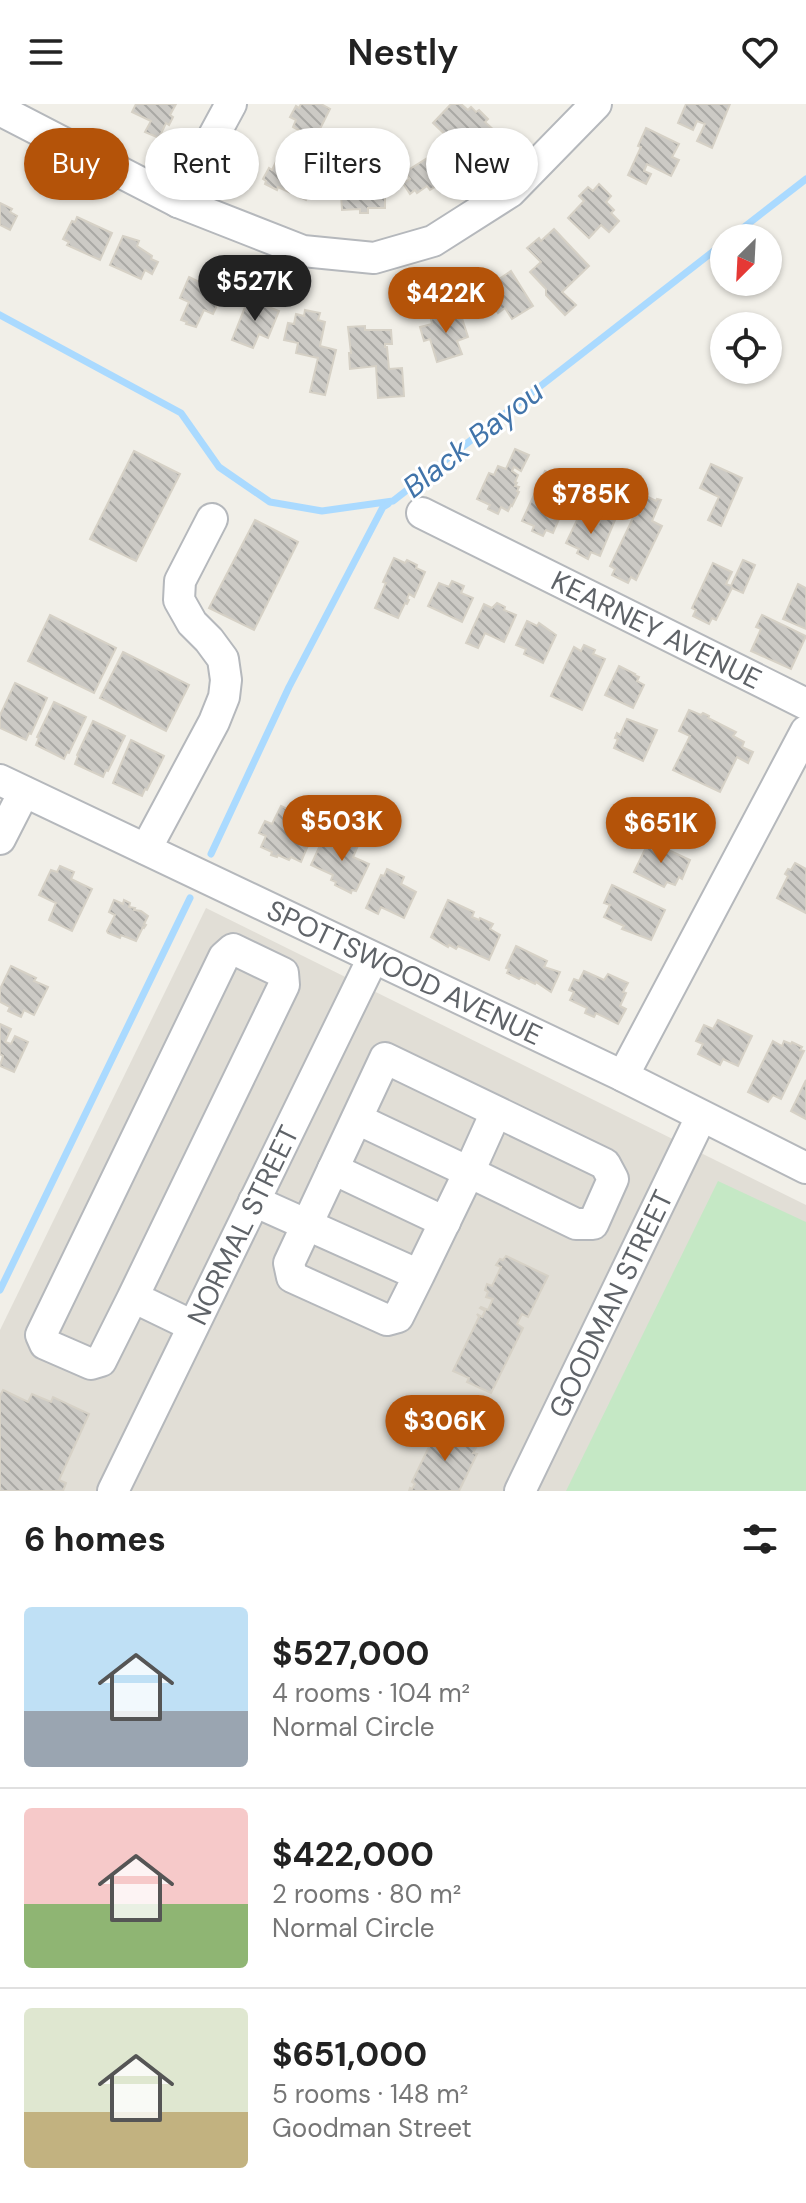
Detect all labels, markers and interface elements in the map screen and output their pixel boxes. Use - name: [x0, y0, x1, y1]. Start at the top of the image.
- text: Nestly: [348, 29, 458, 76]
- icon: menu: [24, 30, 68, 74]
- icon: heart: [738, 30, 782, 74]
- chip: Buy: [24, 128, 129, 200]
- chip: Rent: [145, 128, 259, 200]
- chip: Filters: [275, 128, 410, 200]
- chip: New: [426, 128, 538, 200]
- north arrow: [710, 224, 782, 296]
- map controls: [710, 224, 782, 384]
- pin: $527K: [199, 255, 311, 323]
- text: $527K: [216, 264, 294, 298]
- pin: $422K: [390, 267, 502, 335]
- text: $422K: [406, 276, 486, 310]
- button: locate: [710, 312, 782, 384]
- water label: Black Bayou: [395, 372, 551, 506]
- pin: $785K: [535, 468, 647, 536]
- text: $785K: [551, 477, 631, 511]
- street label: KEARNEY AVENUE: [545, 562, 768, 698]
- pin: $503K: [286, 795, 398, 863]
- pin: $651K: [605, 797, 717, 865]
- text: $503K: [301, 804, 383, 838]
- text: $651K: [624, 806, 698, 840]
- street label: SPOTTSWOOD AVENUE: [261, 891, 548, 1053]
- street label: NORMAL STREET: [178, 1119, 307, 1331]
- street label: GOODMAN STREET: [540, 1184, 681, 1424]
- pin: $306K: [389, 1395, 501, 1463]
- text: $306K: [403, 1404, 487, 1438]
- text: 6 homes: [24, 1517, 166, 1562]
- icon: filters: [738, 1517, 782, 1561]
- text: $527,000: [272, 1631, 430, 1676]
- icon: home: [88, 1639, 184, 1735]
- text: 4 rooms · 104 m²: [272, 1676, 470, 1710]
- text: Normal Circle: [272, 1710, 434, 1744]
- text: $422,000: [272, 1832, 434, 1877]
- icon: home: [88, 1840, 184, 1936]
- text: 2 rooms · 80 m²: [272, 1877, 461, 1911]
- text: Normal Circle: [272, 1911, 434, 1945]
- text: $651,000: [272, 2032, 427, 2077]
- icon: home: [88, 2040, 184, 2136]
- text: 5 rooms · 148 m²: [272, 2077, 468, 2111]
- text: Goodman Street: [272, 2111, 472, 2145]

